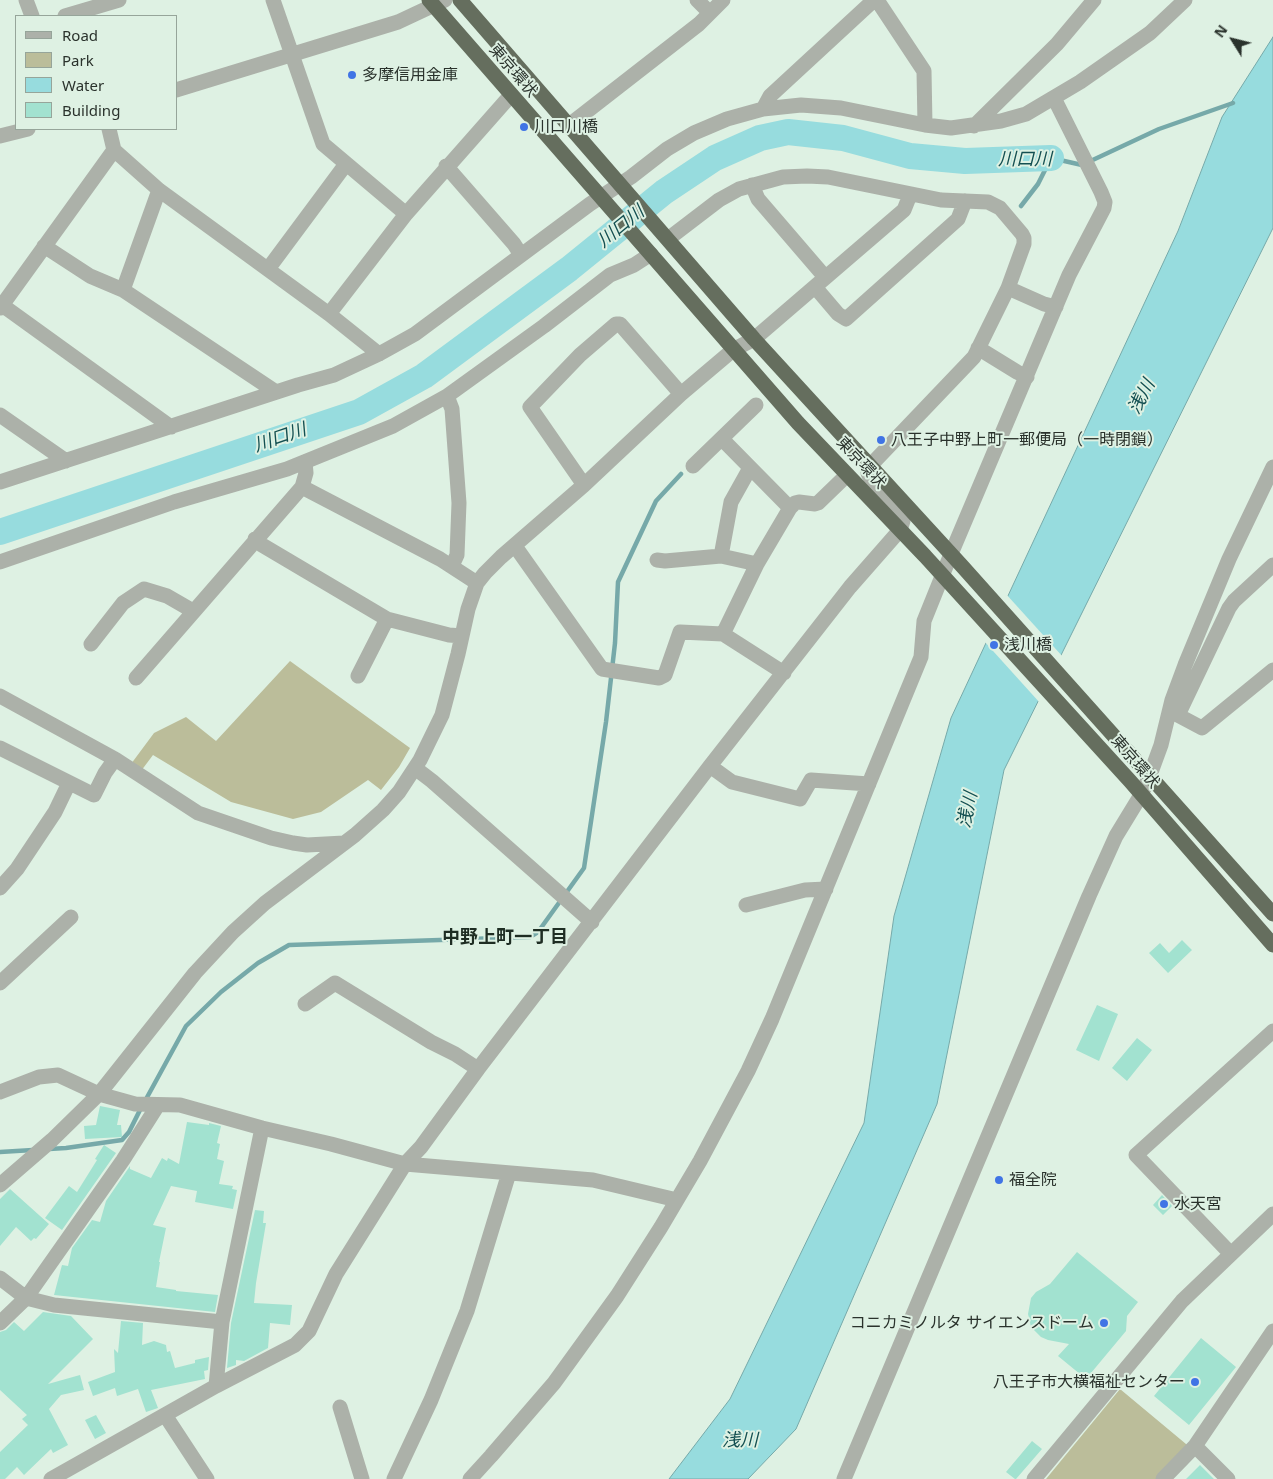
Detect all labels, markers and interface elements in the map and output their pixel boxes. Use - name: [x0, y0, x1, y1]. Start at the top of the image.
- legend: [15, 15, 178, 130]
- north arrow: [1208, 15, 1258, 65]
- text: N: [1209, 21, 1231, 41]
- text: Road: [62, 25, 98, 45]
- street label: 東京環状: [485, 41, 541, 101]
- text: Park: [62, 50, 94, 70]
- place label: 多摩信用金庫: [362, 65, 458, 85]
- marker: 多摩信用金庫: [346, 69, 358, 81]
- text: Water: [62, 75, 104, 95]
- text: Building: [62, 100, 120, 120]
- place label: 川口川橋: [534, 117, 598, 137]
- marker: 川口川橋: [518, 121, 530, 133]
- water label: 川口川: [998, 149, 1052, 171]
- water label: 川口川: [593, 202, 649, 252]
- water label: 浅川: [1124, 376, 1160, 418]
- water label: 川口川: [251, 419, 309, 457]
- place label: 八王子中野上町一郵便局（一時閉鎖）: [891, 430, 1163, 450]
- street label: 東京環状: [832, 433, 890, 493]
- marker: 八王子中野上町一郵便局（一時閉鎖）: [875, 434, 887, 446]
- place label: 浅川橋: [1004, 635, 1052, 655]
- marker: 浅川橋: [988, 639, 1000, 651]
- street label: 東京環状: [1107, 732, 1163, 792]
- water label: 浅川: [954, 790, 982, 830]
- district label: 中野上町一丁目: [442, 927, 568, 949]
- place label: 福全院: [1009, 1170, 1057, 1190]
- marker: 福全院: [993, 1174, 1005, 1186]
- place label: 水天宮: [1174, 1194, 1222, 1214]
- marker: 水天宮: [1158, 1198, 1170, 1210]
- place label: コニカミノルタ サイエンスドーム: [850, 1313, 1094, 1333]
- marker: コニカミノルタ サイエンスドーム: [1098, 1317, 1110, 1329]
- place label: 八王子市大横福祉センター: [993, 1372, 1185, 1392]
- marker: 八王子市大横福祉センター: [1189, 1376, 1201, 1388]
- water label: 浅川: [722, 1430, 758, 1452]

